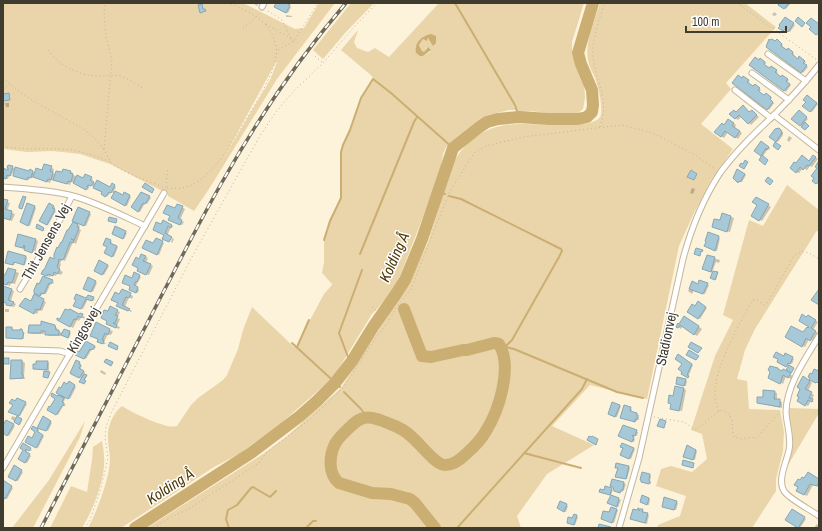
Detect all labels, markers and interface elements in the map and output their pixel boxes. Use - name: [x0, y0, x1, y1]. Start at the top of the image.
- scale bar: [686, 8, 786, 34]
- text: 100 m: [692, 14, 719, 30]
- street label: Thit Jensens Vej: [18, 201, 74, 283]
- water label: Kolding Å: [374, 229, 414, 285]
- street label: Kingosvej: [63, 304, 103, 356]
- street label: Stadionvej: [652, 311, 680, 367]
- water label: Kolding Å: [142, 463, 198, 509]

